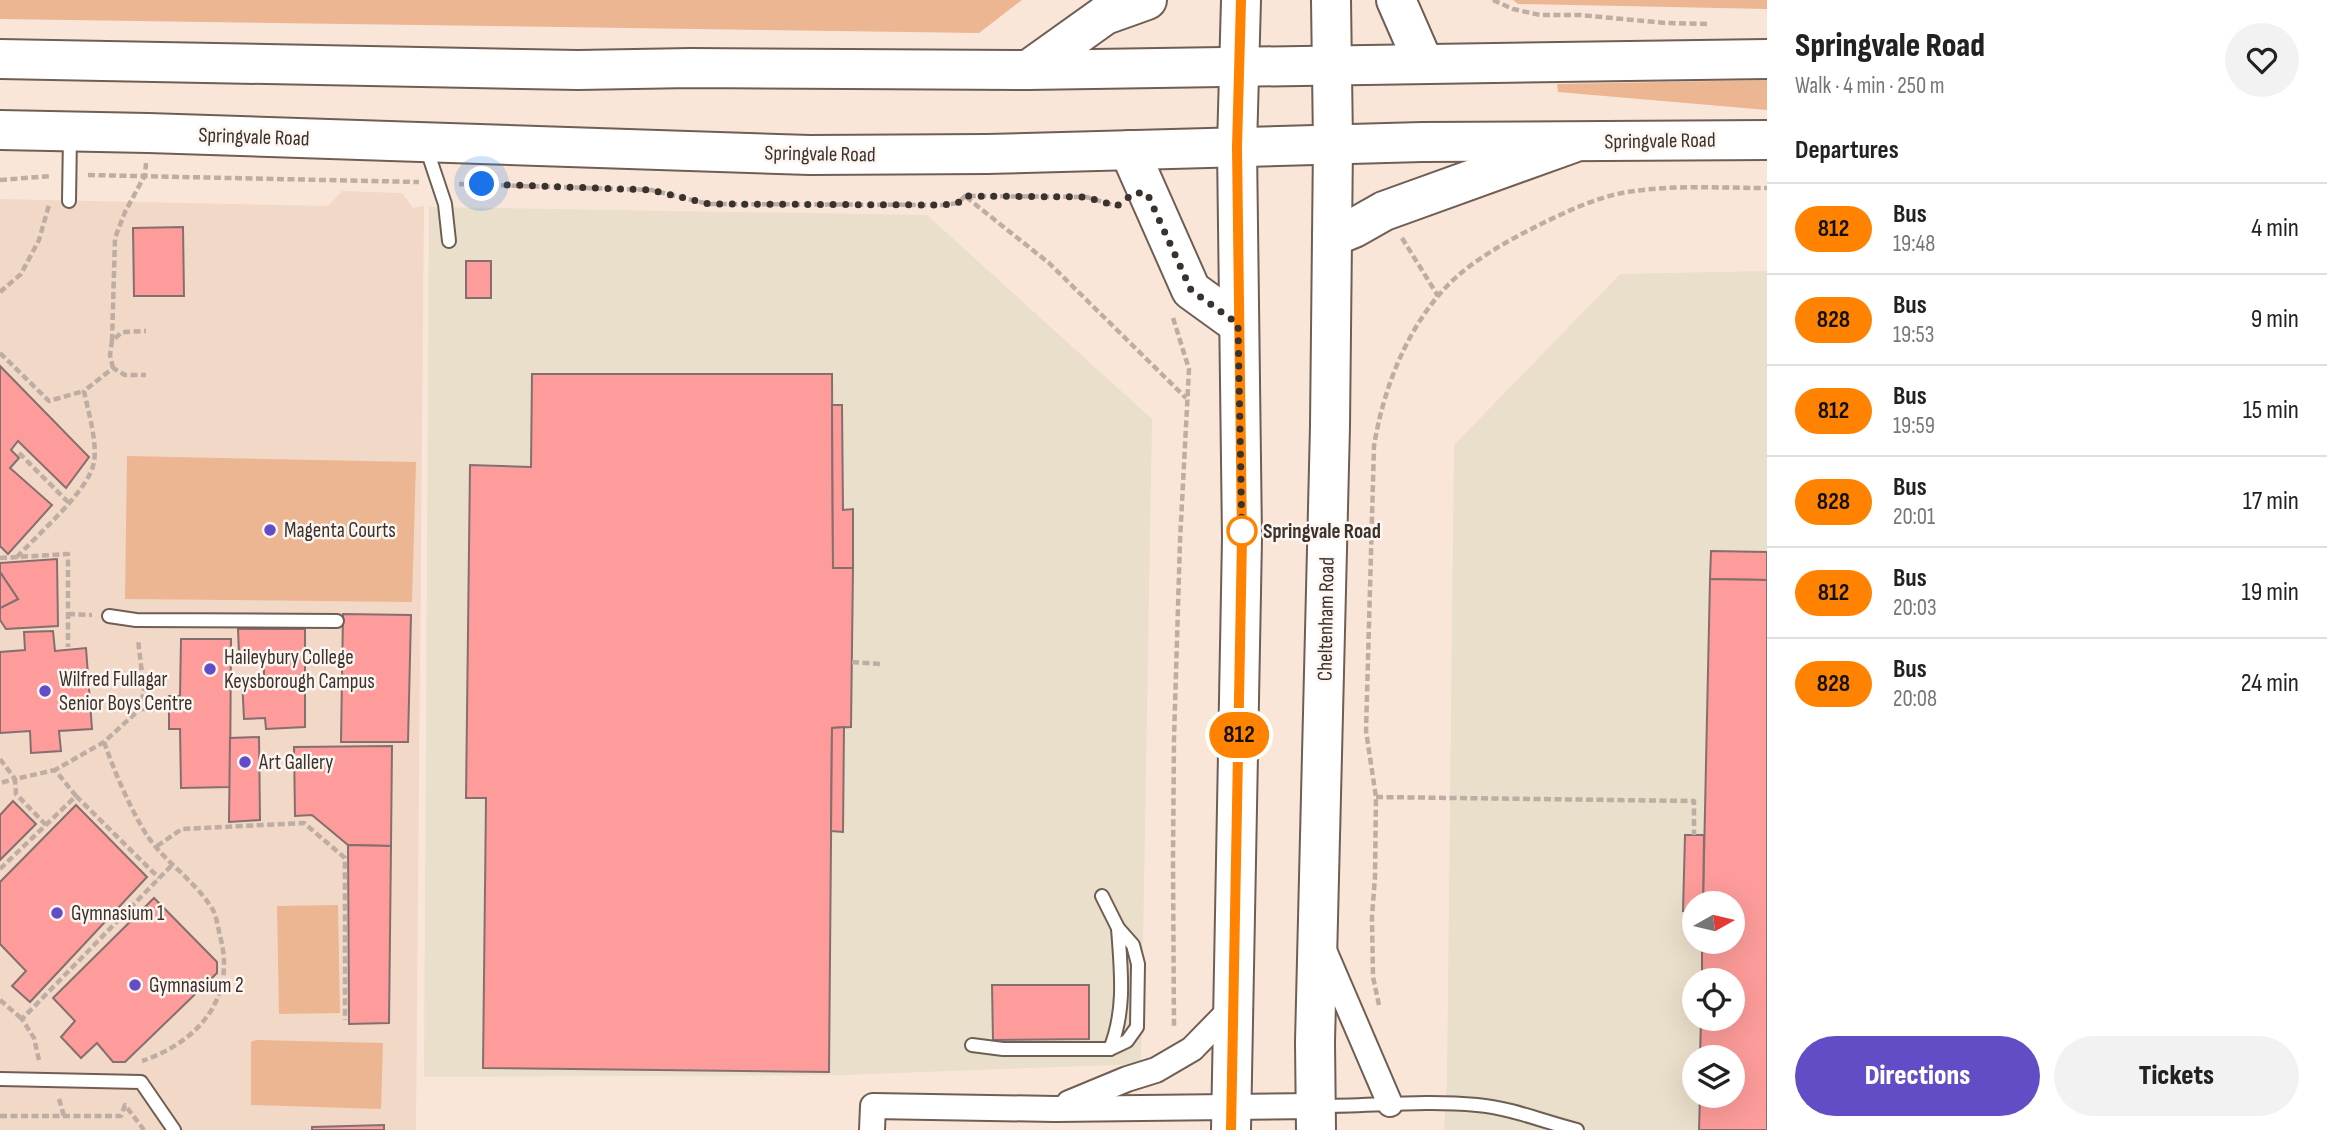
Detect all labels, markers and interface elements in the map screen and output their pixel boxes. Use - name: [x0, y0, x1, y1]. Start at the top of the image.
- button: heart: [2225, 23, 2299, 97]
- text: Springvale Road: [1795, 26, 1985, 66]
- text: Walk · 4 min · 250 m: [1795, 72, 1945, 100]
- street label: Springvale Road: [198, 123, 310, 151]
- street label: Springvale Road: [1604, 128, 1716, 154]
- text: Departures: [1795, 135, 1899, 166]
- street label: Springvale Road: [764, 141, 876, 167]
- your location: [464, 166, 499, 201]
- text: Bus: [1893, 199, 1927, 230]
- text: 4 min: [2251, 213, 2299, 244]
- text: 812: [1818, 214, 1849, 243]
- text: 19:48: [1893, 230, 1935, 258]
- text: Bus: [1893, 290, 1927, 321]
- text: 9 min: [2251, 304, 2299, 335]
- text: 828: [1817, 305, 1850, 334]
- text: 19:53: [1893, 321, 1934, 349]
- text: Bus: [1893, 381, 1927, 412]
- text: 15 min: [2243, 395, 2299, 426]
- text: 812: [1818, 396, 1849, 425]
- text: 19:59: [1893, 412, 1935, 440]
- text: Bus: [1893, 472, 1927, 503]
- text: 17 min: [2243, 486, 2299, 517]
- text: 828: [1817, 487, 1850, 516]
- text: 20:01: [1893, 503, 1935, 531]
- marker: Springvale Road: [1227, 516, 1257, 546]
- place label: Magenta Courts: [284, 518, 396, 543]
- place label: Springvale Road: [1263, 519, 1381, 544]
- marker: Magenta Courts: [262, 522, 278, 538]
- street label: Cheltenham Road: [1312, 557, 1340, 681]
- text: Bus: [1893, 563, 1927, 594]
- text: 19 min: [2242, 577, 2299, 608]
- text: 812: [1818, 578, 1849, 607]
- text: 20:03: [1893, 594, 1937, 622]
- place label: Haileybury College Keysborough Campus: [224, 645, 375, 694]
- text: Bus: [1893, 654, 1927, 685]
- marker: Haileybury College Keysborough Campus: [202, 661, 218, 677]
- place label: Wilfred Fullagar Senior Boys Centre: [59, 667, 192, 716]
- text: 24 min: [2241, 668, 2299, 699]
- text: 828: [1817, 669, 1850, 698]
- marker: Wilfred Fullagar Senior Boys Centre: [37, 683, 53, 699]
- text: 20:08: [1893, 685, 1937, 713]
- line badge: 812: [1199, 712, 1279, 758]
- text: 812: [1223, 720, 1255, 749]
- place label: Art Gallery: [258, 750, 333, 775]
- marker: Art Gallery: [237, 754, 253, 770]
- north arrow: [1682, 891, 1745, 954]
- map controls: [1682, 891, 1745, 1108]
- place label: Gymnasium 1: [71, 901, 165, 926]
- marker: Gymnasium 1: [49, 905, 65, 921]
- button: locate: [1682, 968, 1745, 1031]
- place label: Gymnasium 2: [149, 973, 244, 998]
- marker: Gymnasium 2: [127, 977, 143, 993]
- button: Directions: [1795, 1036, 2040, 1116]
- button: Tickets: [2054, 1036, 2299, 1116]
- button: layers: [1682, 1045, 1745, 1108]

